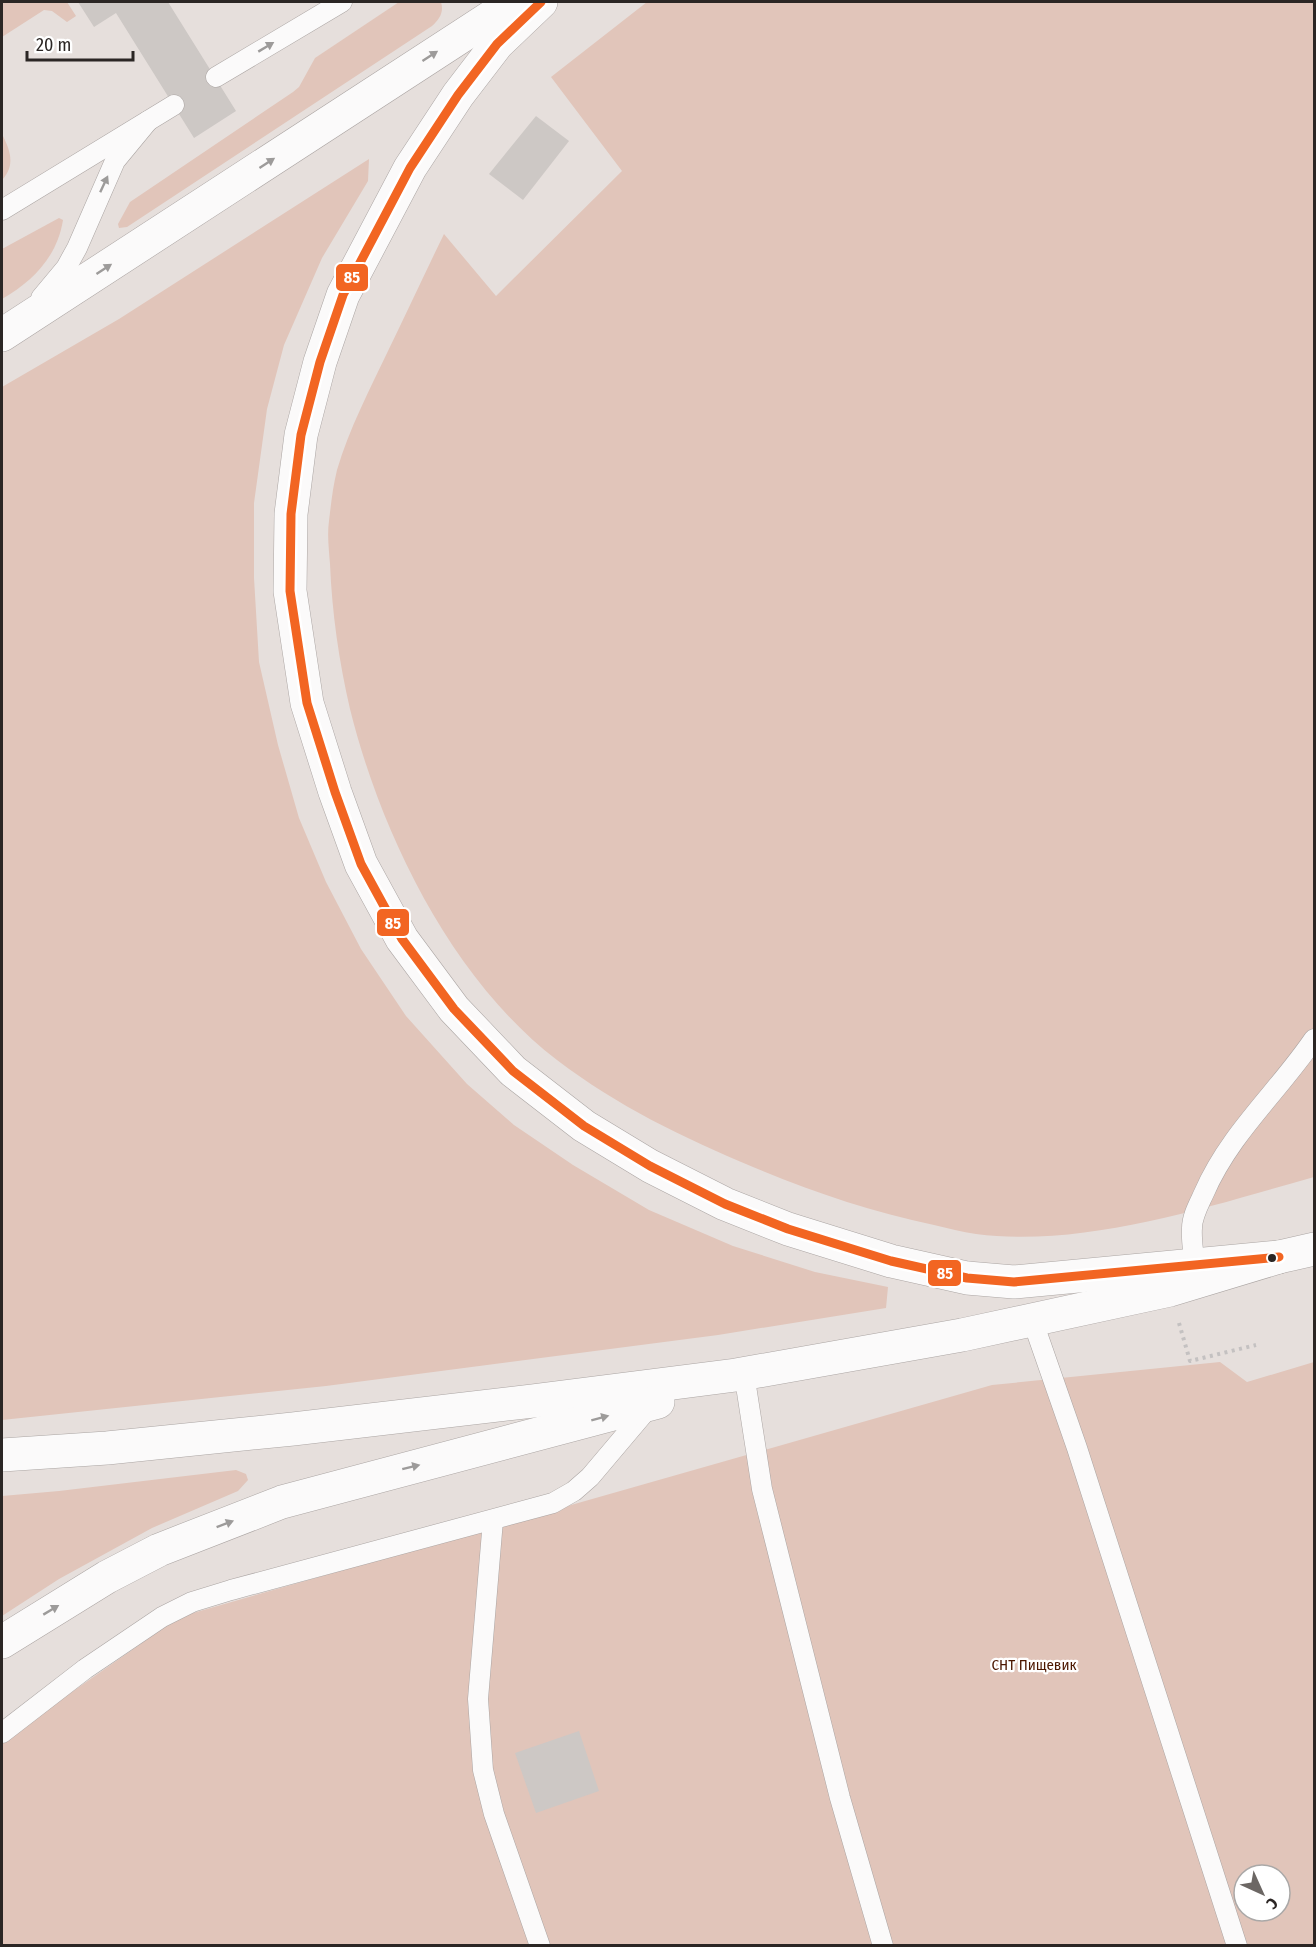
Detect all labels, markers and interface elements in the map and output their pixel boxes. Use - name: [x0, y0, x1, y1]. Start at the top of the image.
- scale bar: [27, 24, 134, 62]
- text: 20 m: [36, 34, 71, 56]
- one-way arrow: [258, 42, 274, 53]
- one-way arrow: [422, 51, 438, 62]
- one-way arrow: [259, 158, 275, 169]
- one-way arrow: [99, 176, 108, 193]
- line badge: 85: [335, 263, 369, 292]
- one-way arrow: [95, 264, 112, 275]
- text: 85: [344, 268, 360, 287]
- line badge: 85: [376, 908, 410, 937]
- text: 85: [385, 914, 401, 933]
- unlabelled marker: [1266, 1252, 1278, 1264]
- line badge: 85: [927, 1259, 962, 1287]
- text: 85: [937, 1264, 953, 1283]
- one-way arrow: [591, 1412, 609, 1422]
- one-way arrow: [402, 1462, 421, 1472]
- one-way arrow: [216, 1518, 234, 1528]
- one-way arrow: [43, 1605, 59, 1616]
- park label: СНТ Пищевик: [992, 1656, 1076, 1674]
- north arrow: [1232, 1863, 1292, 1923]
- text: С: [1262, 1894, 1282, 1913]

